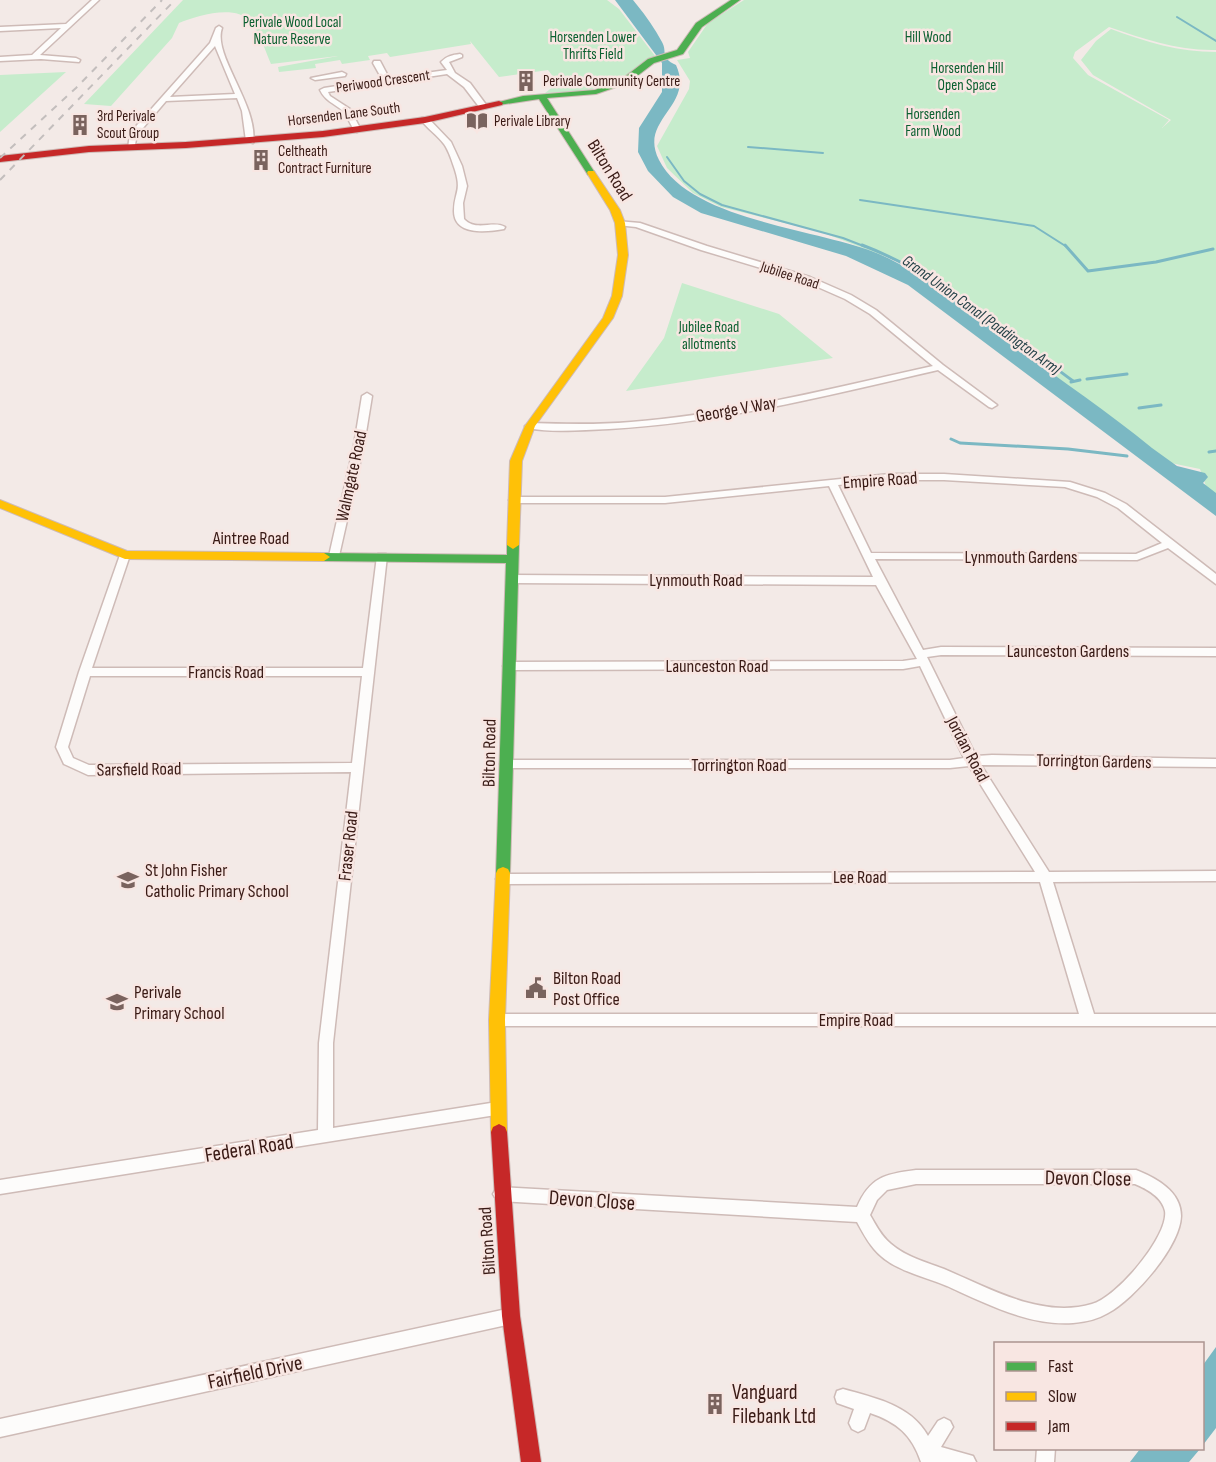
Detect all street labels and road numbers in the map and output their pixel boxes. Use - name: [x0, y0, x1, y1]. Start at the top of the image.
- street label: Periwood Crescent: [335, 65, 432, 97]
- street label: Horsenden Lane South: [287, 98, 401, 131]
- street label: Bilton Road: [583, 136, 637, 205]
- street label: Jubilee Road: [757, 257, 822, 294]
- street label: George V Way: [694, 392, 778, 427]
- street label: Walmgate Road: [332, 429, 371, 523]
- street label: Empire Road: [842, 467, 918, 494]
- street label: Aintree Road: [212, 528, 289, 549]
- street label: Lynmouth Gardens: [964, 547, 1078, 568]
- street label: Lynmouth Road: [649, 570, 743, 591]
- street label: Launceston Gardens: [1007, 641, 1129, 662]
- street label: Launceston Road: [665, 656, 769, 677]
- street label: Francis Road: [188, 662, 264, 683]
- street label: Jordan Road: [941, 712, 994, 786]
- street label: Bilton Road: [478, 719, 501, 787]
- street label: Torrington Gardens: [1036, 750, 1152, 773]
- street label: Torrington Road: [691, 755, 787, 776]
- street label: Sarsfield Road: [96, 758, 182, 781]
- street label: Fraser Road: [334, 810, 363, 882]
- street label: Lee Road: [833, 867, 887, 888]
- street label: Empire Road: [819, 1010, 893, 1031]
- street label: Federal Road: [203, 1129, 295, 1168]
- street label: Devon Close: [1045, 1165, 1131, 1192]
- street label: Devon Close: [548, 1185, 636, 1216]
- street label: Bilton Road: [475, 1206, 500, 1276]
- street label: Fairfield Drive: [205, 1350, 305, 1395]

